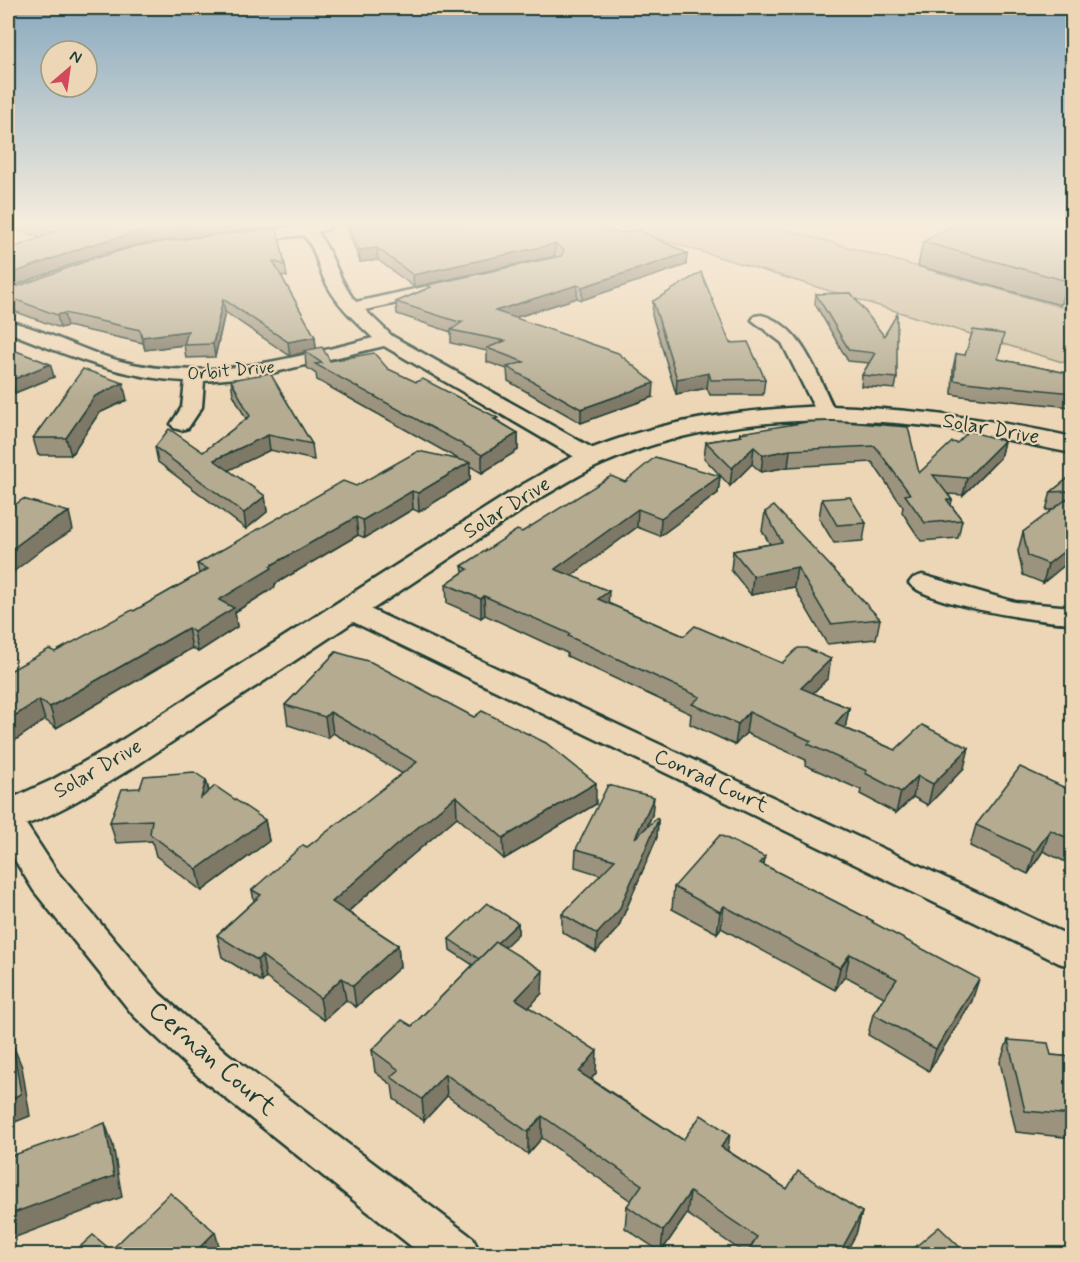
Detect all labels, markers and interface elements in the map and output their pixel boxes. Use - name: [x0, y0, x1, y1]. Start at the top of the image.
- north arrow: [39, 39, 99, 99]
- text: N: [66, 45, 85, 69]
- street label: Orbit Drive: [186, 355, 276, 387]
- street label: Solar Drive: [940, 407, 1042, 451]
- street label: Solar Drive: [458, 470, 556, 546]
- street label: Solar Drive: [49, 732, 147, 806]
- street label: Conrad Court: [649, 742, 773, 820]
- street label: Cernan Court: [141, 994, 283, 1124]

